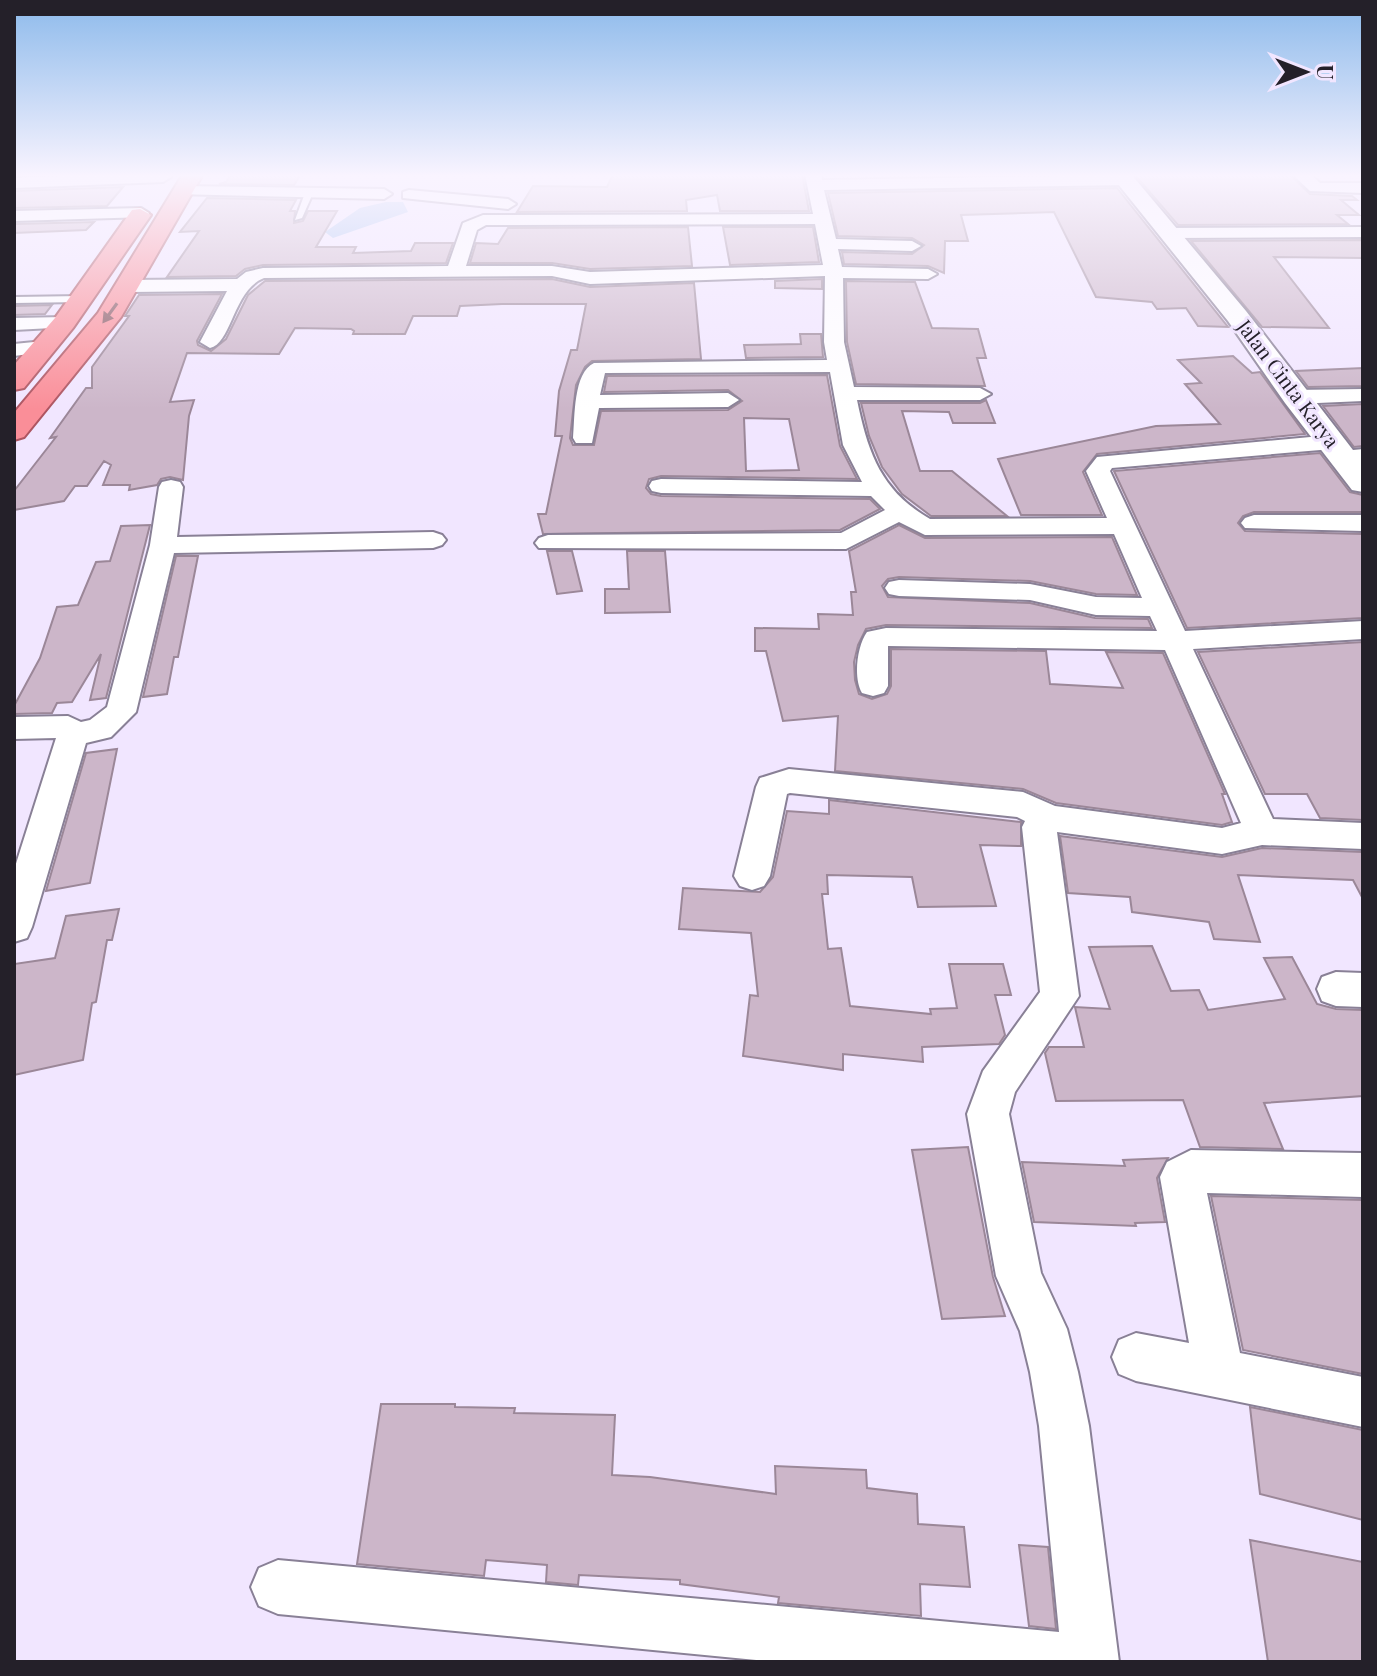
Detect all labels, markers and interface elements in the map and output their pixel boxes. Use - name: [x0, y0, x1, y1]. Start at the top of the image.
- north arrow: [1265, 32, 1345, 112]
- text: U: [1311, 64, 1341, 80]
- one-way arrow: [103, 303, 118, 324]
- street label: Jalan Cinta Karya: [1232, 313, 1346, 453]

